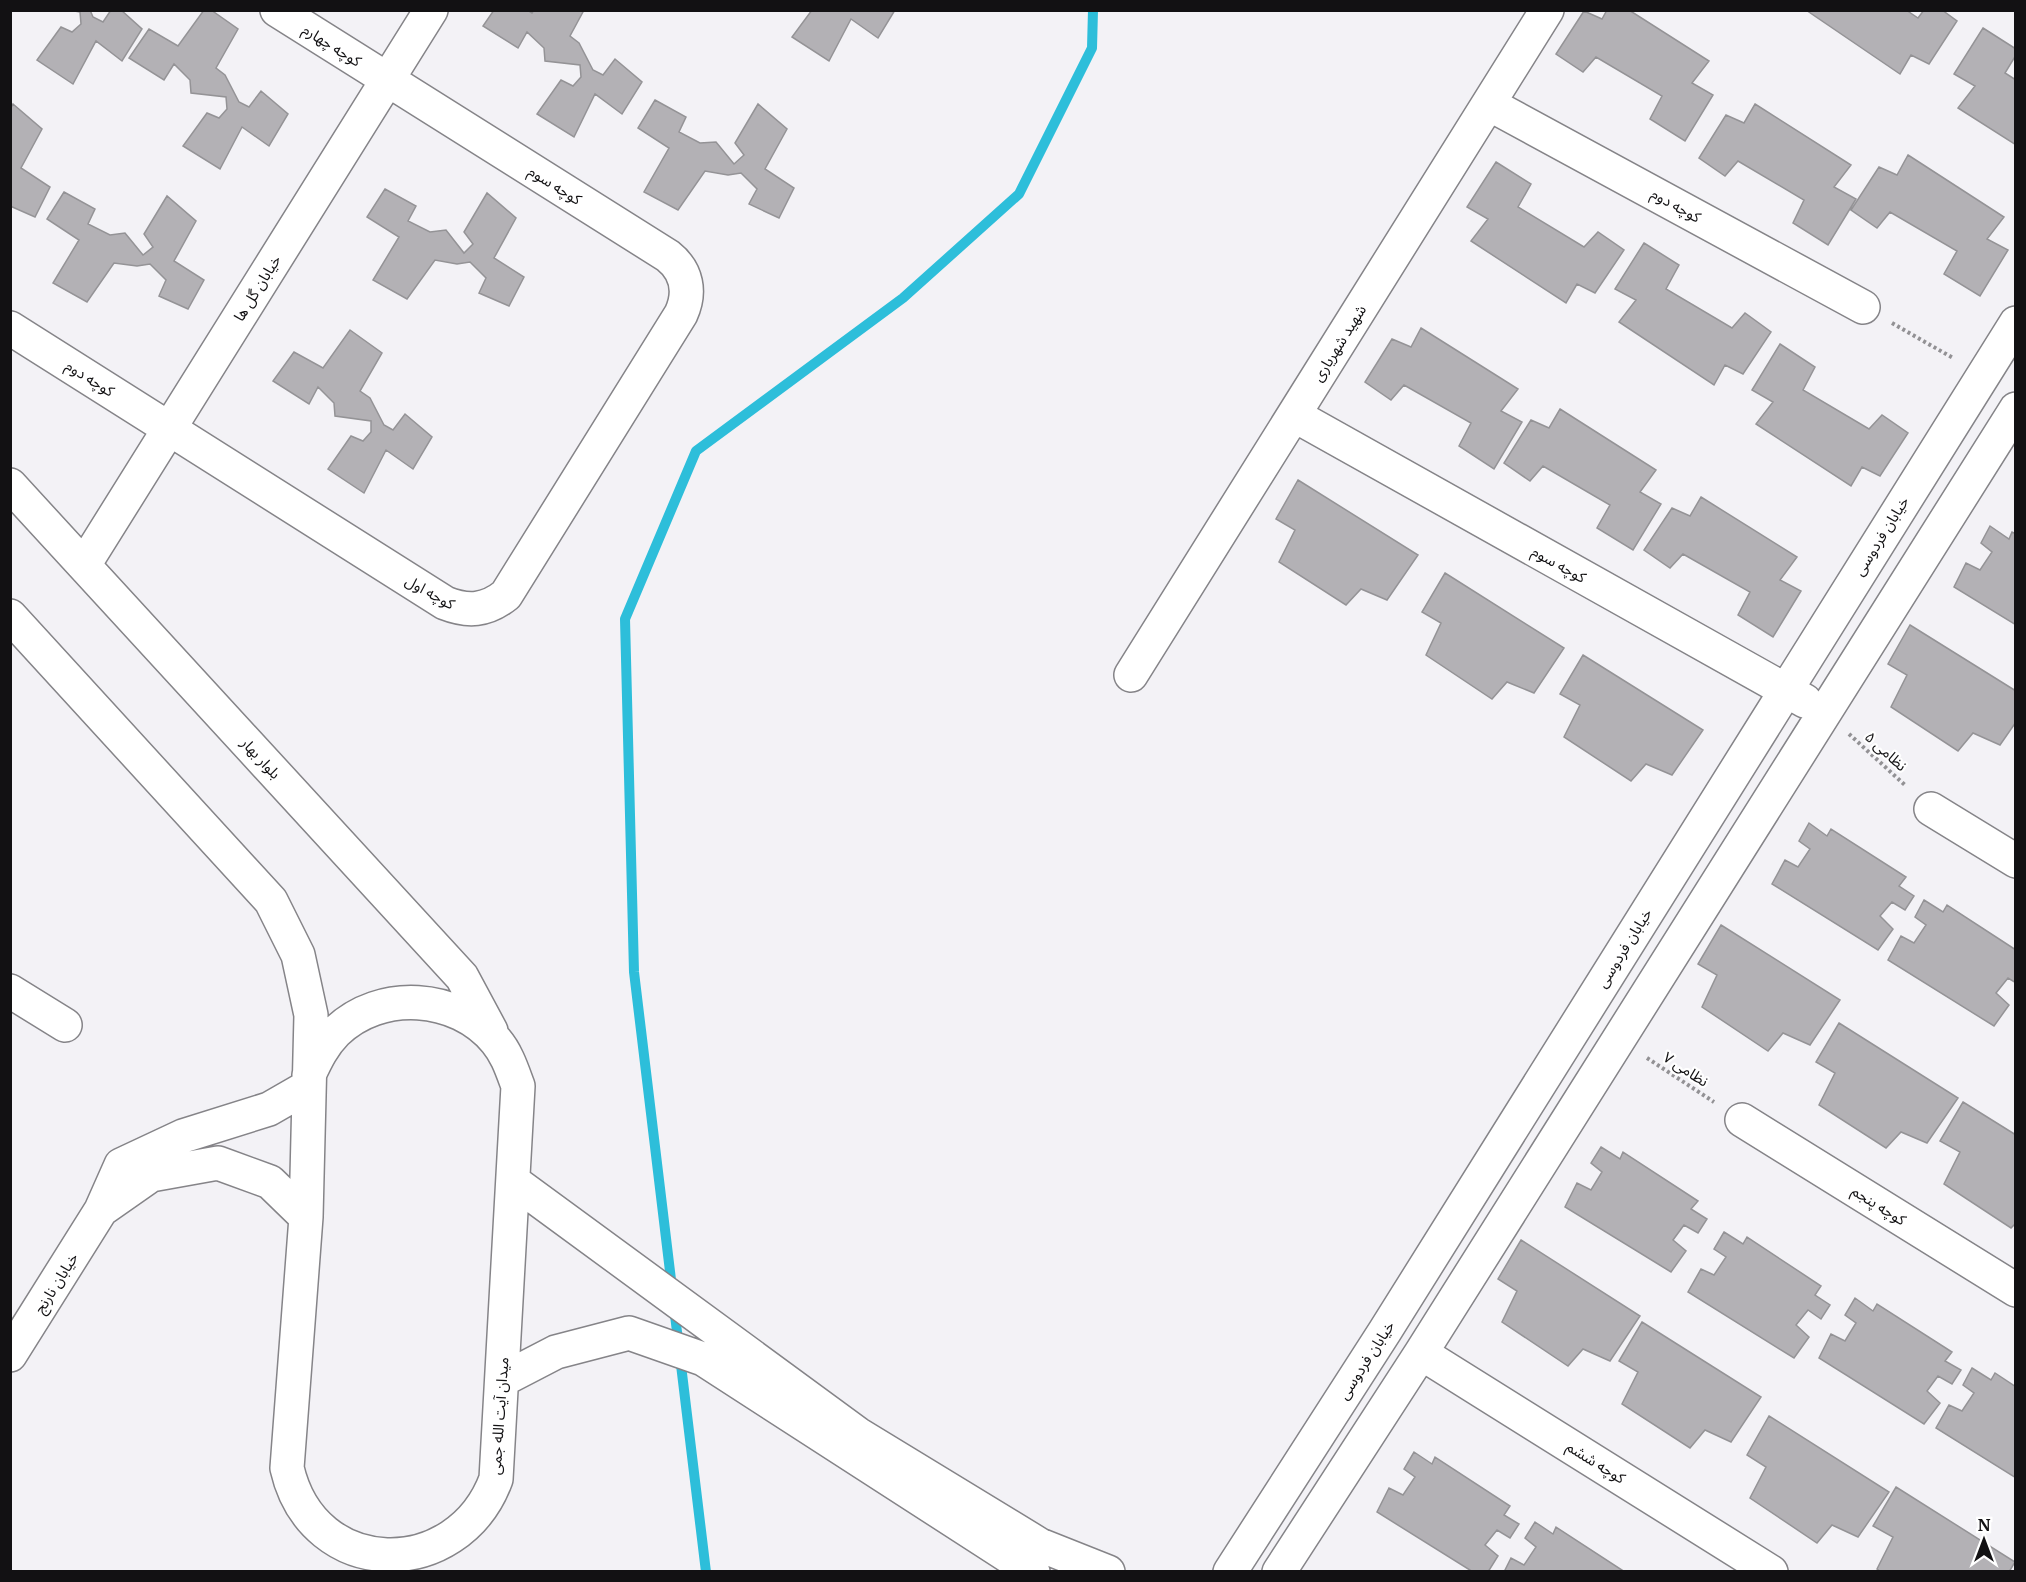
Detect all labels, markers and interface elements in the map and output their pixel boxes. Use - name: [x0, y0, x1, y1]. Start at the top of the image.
- street label: کوچه چهارم: [298, 19, 366, 73]
- street label: کوچه سوم: [524, 161, 586, 211]
- street label: کوچه دوم: [1647, 184, 1705, 229]
- street label: خیابان گل ها: [229, 251, 285, 325]
- street label: شهید شهریاری: [1308, 301, 1370, 385]
- street label: کوچه دوم: [61, 356, 119, 403]
- street label: خیابان فردوسی: [1849, 493, 1913, 579]
- street label: کوچه سوم: [1528, 541, 1590, 589]
- street label: کوچه اول: [401, 571, 459, 615]
- street label: نظامی ۵: [1861, 727, 1911, 775]
- street label: بلوار بهار: [236, 733, 285, 783]
- street label: خیابان فردوسی: [1592, 905, 1656, 991]
- street label: نظامی ۷: [1660, 1047, 1712, 1091]
- street label: کوچه پنجم: [1847, 1181, 1910, 1231]
- street label: خیابان نارنج: [30, 1249, 85, 1319]
- street label: خیابان فردوسی: [1334, 1317, 1399, 1403]
- street label: میدان آیت الله جمی: [485, 1356, 513, 1476]
- street label: کوچه ششم: [1562, 1436, 1630, 1490]
- north arrow: [1954, 1510, 2014, 1570]
- text: N: [1978, 1515, 1991, 1535]

